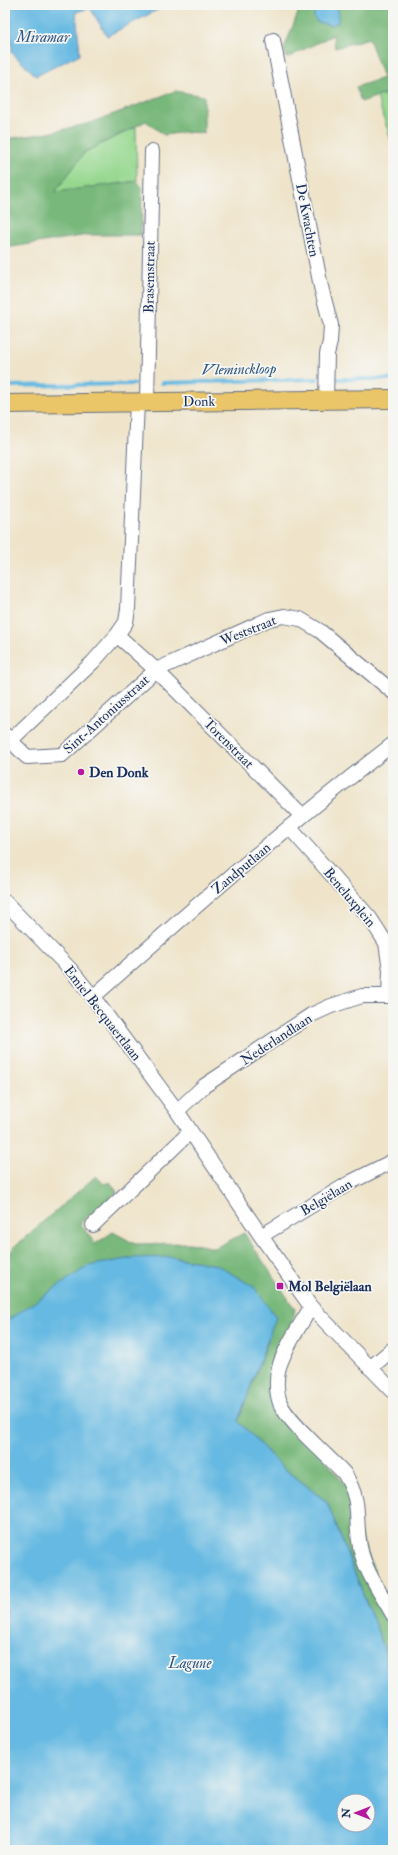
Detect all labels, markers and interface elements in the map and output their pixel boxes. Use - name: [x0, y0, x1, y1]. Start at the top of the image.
- water label: Miramar: [15, 28, 71, 47]
- street label: De Kwachten: [292, 182, 323, 258]
- street label: Brasemstraat: [140, 240, 159, 313]
- water label: Vleminckloop: [202, 359, 277, 380]
- street label: Donk: [183, 393, 215, 410]
- street label: Weststraat: [217, 611, 279, 650]
- street label: Sint-Antoniusstraat: [60, 671, 153, 757]
- street label: Torenstraat: [200, 715, 258, 772]
- place label: Den Donk: [89, 764, 149, 781]
- marker: Den Donk: [76, 767, 86, 777]
- street label: Zandputlaan: [209, 839, 275, 899]
- street label: Beneluxplein: [319, 864, 379, 931]
- street label: Emiel Becquaertlaan: [60, 962, 145, 1064]
- street label: Nederlandlaan: [237, 1010, 315, 1069]
- street label: Belgiëlaan: [297, 1175, 355, 1219]
- place label: Mol Belgiëlaan: [287, 1278, 373, 1296]
- marker: Mol Belgiëlaan: [275, 1281, 285, 1291]
- water label: Lagune: [168, 1654, 212, 1673]
- north arrow: [336, 1793, 376, 1833]
- text: N: [340, 1807, 353, 1819]

